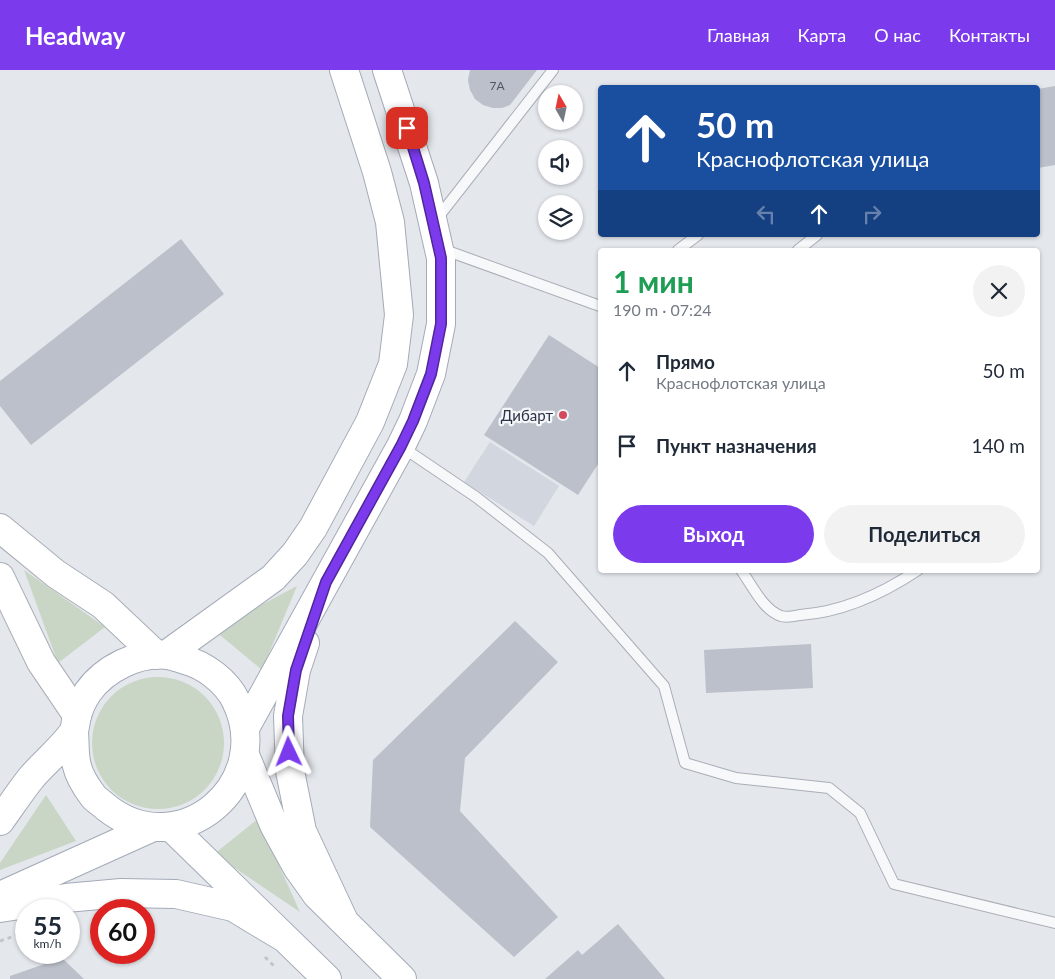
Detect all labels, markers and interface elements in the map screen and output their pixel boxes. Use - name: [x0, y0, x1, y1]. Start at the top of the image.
- text: Headway: [25, 21, 125, 50]
- text: Главная: [707, 24, 770, 46]
- text: Карта: [798, 24, 846, 46]
- text: О нас: [874, 24, 921, 46]
- text: Контакты: [949, 24, 1030, 46]
- house number: 7А: [489, 78, 505, 93]
- north arrow: [538, 85, 582, 130]
- map controls: [538, 85, 583, 240]
- text: 50 m: [696, 103, 774, 145]
- icon: ahead: [613, 105, 678, 170]
- pin: [386, 107, 428, 149]
- icon: arrive: [393, 114, 421, 142]
- button: sound: [538, 140, 583, 185]
- text: Краснофлотская улица: [696, 145, 929, 172]
- button: layers: [538, 195, 583, 240]
- icon: left: [752, 200, 780, 228]
- icon: ahead: [805, 200, 833, 228]
- icon: right: [858, 200, 886, 228]
- text: 1 мин: [613, 263, 694, 299]
- button: close: [973, 265, 1025, 317]
- text: 190 m · 07:24: [613, 300, 712, 319]
- text: Прямо: [656, 350, 715, 373]
- icon: ahead: [613, 357, 641, 385]
- text: 50 m: [982, 359, 1025, 382]
- text: Краснофлотская улица: [656, 373, 826, 392]
- place label: Дибарт: [501, 406, 553, 424]
- marker: Дибарт: [557, 409, 569, 421]
- icon: arrive: [613, 432, 641, 460]
- text: Пункт назначения: [656, 434, 817, 457]
- text: 140 m: [971, 434, 1025, 457]
- button: Выход: [613, 505, 814, 563]
- button: Поделиться: [824, 505, 1025, 563]
- position arrow: [262, 725, 314, 777]
- speed limit sign: 60: [90, 899, 155, 964]
- text: 55: [33, 910, 62, 940]
- text: km/h: [33, 936, 62, 951]

